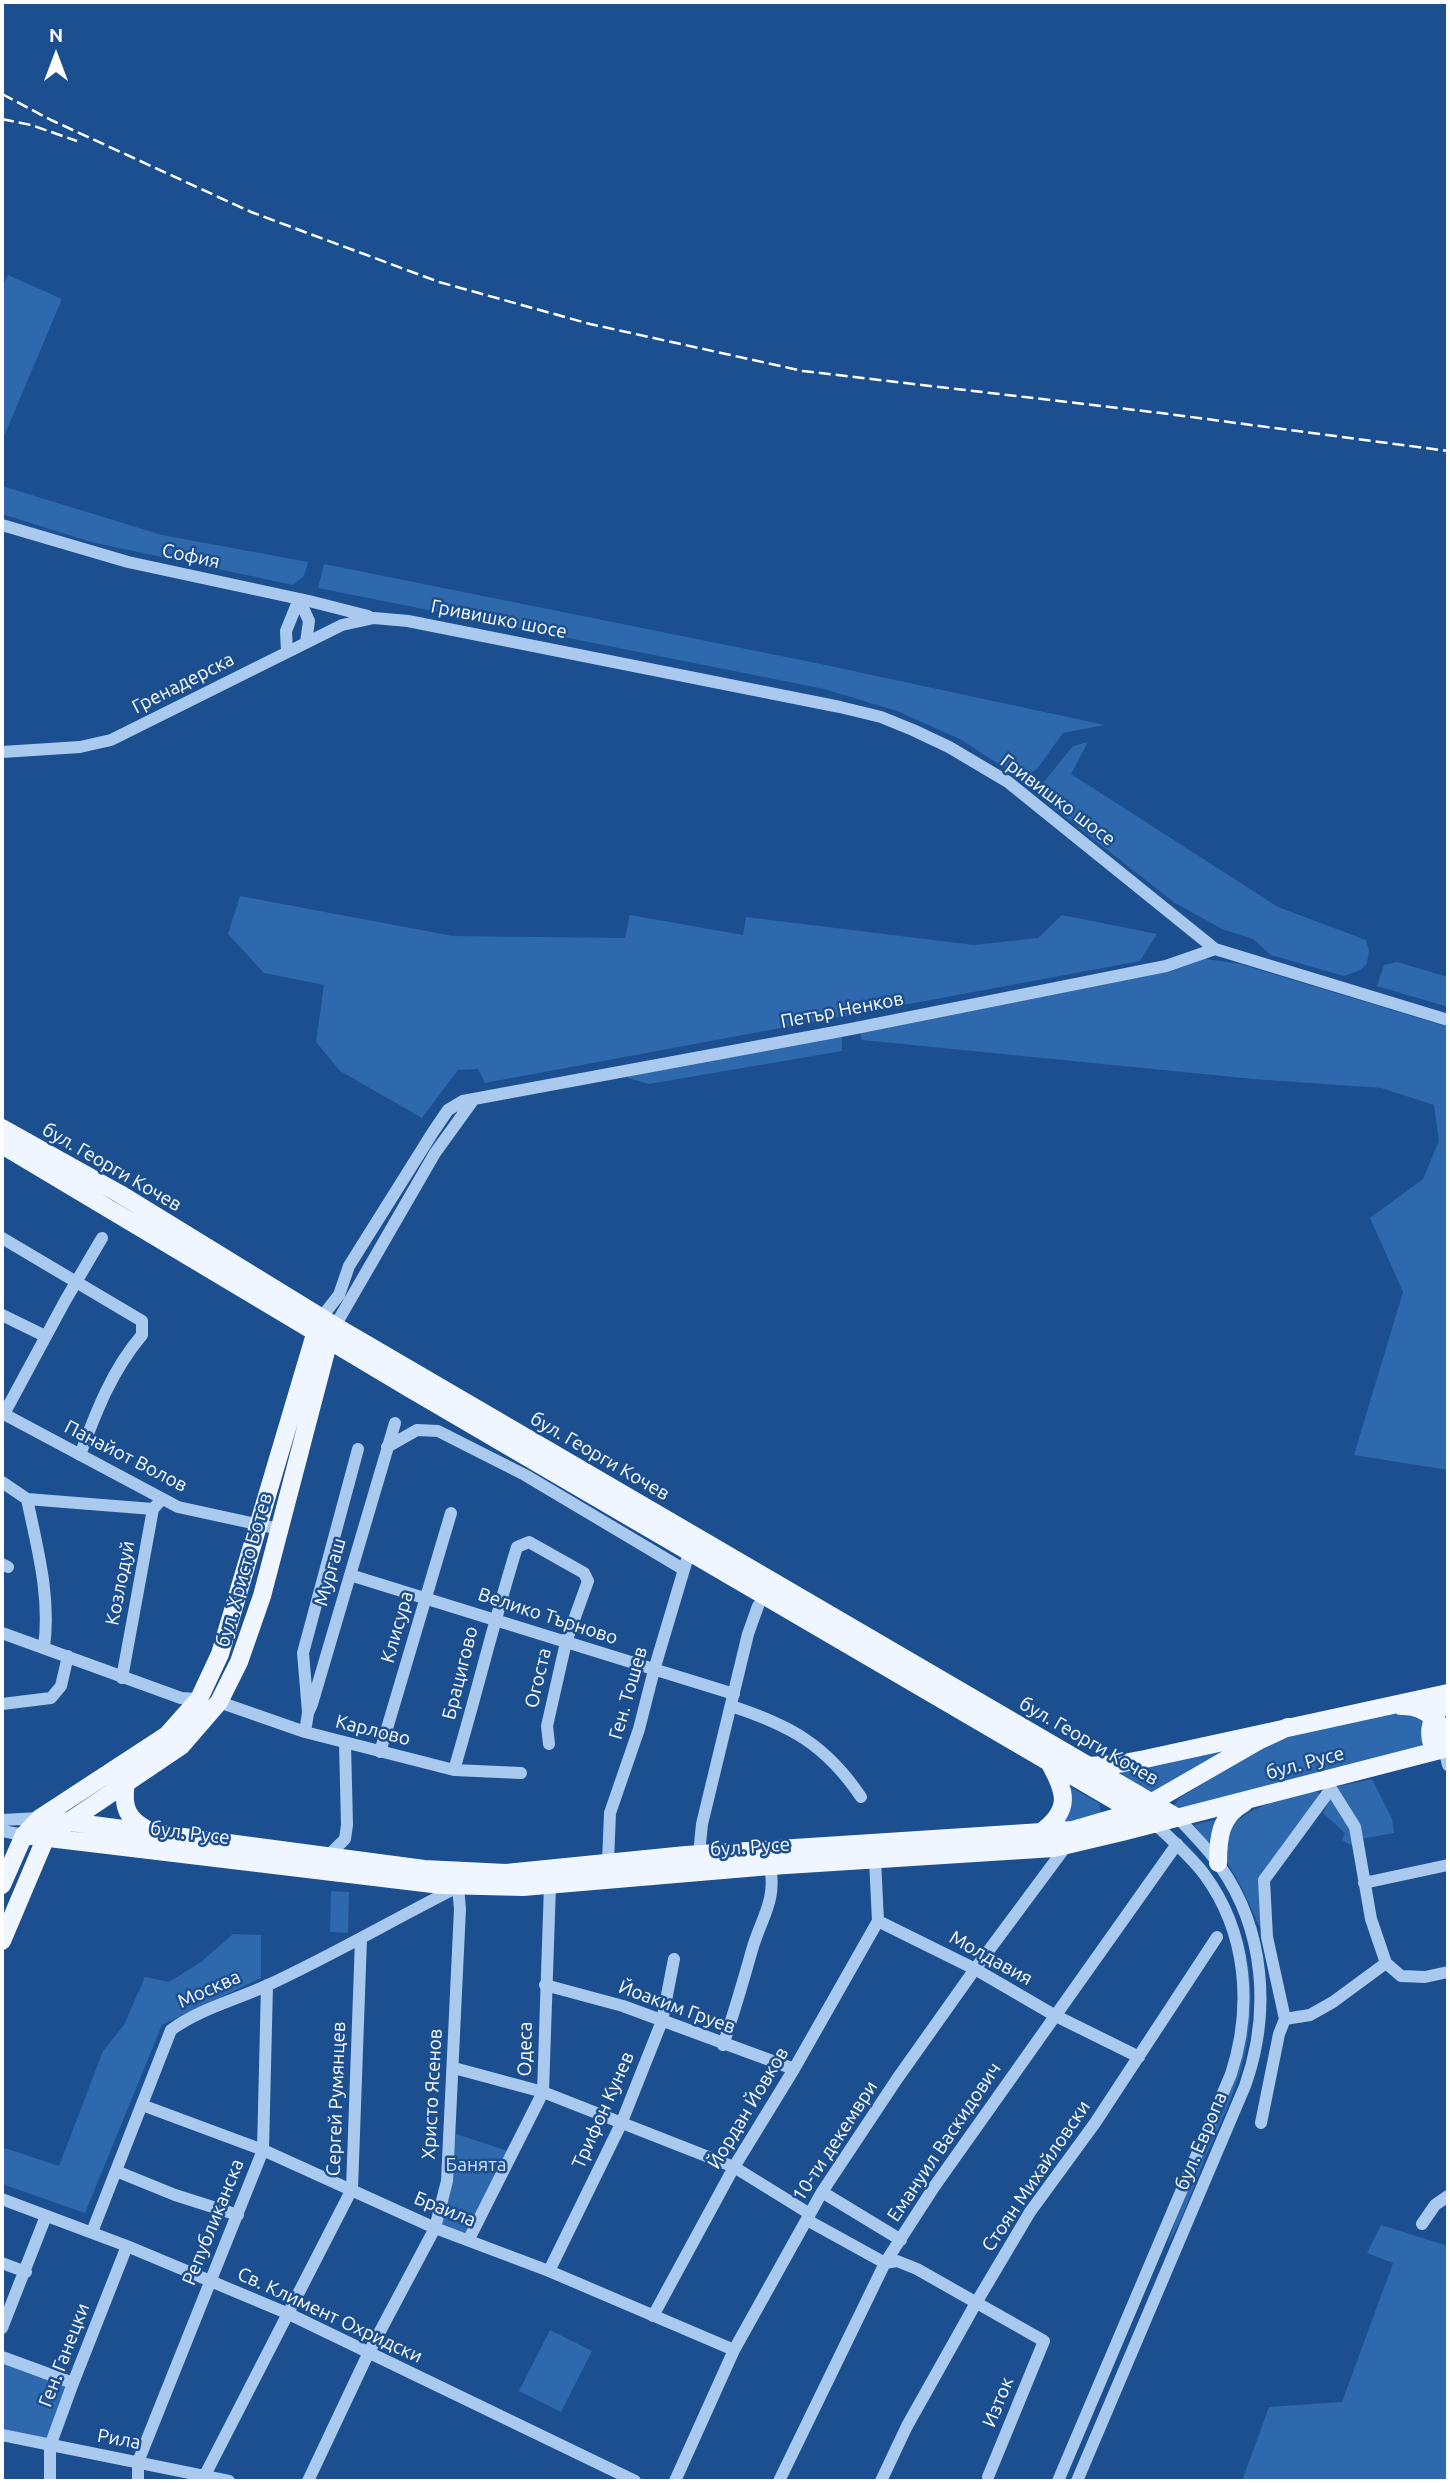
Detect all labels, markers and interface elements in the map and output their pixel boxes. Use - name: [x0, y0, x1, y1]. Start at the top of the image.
- north arrow: [21, 21, 91, 91]
- text: N: [49, 24, 63, 46]
- street label: София: [160, 539, 222, 573]
- street label: Гривишко шосе: [429, 595, 569, 643]
- street label: Гренадерска: [128, 648, 238, 718]
- street label: Гривишко шосе: [996, 749, 1120, 851]
- street label: Петър Ненков: [779, 987, 905, 1033]
- street label: бул. Георги Кочев: [38, 1118, 186, 1216]
- street label: бул. Георги Кочев: [526, 1407, 674, 1505]
- street label: Панайот Волов: [61, 1415, 191, 1497]
- street label: бул. Христо Ботев: [211, 1490, 277, 1650]
- street label: Мургаш: [309, 1535, 351, 1609]
- street label: Козлодуй: [101, 1539, 139, 1627]
- street label: Велико Търново: [475, 1583, 621, 1649]
- street label: Клисура: [376, 1589, 418, 1665]
- street label: Брацигово: [437, 1624, 483, 1722]
- street label: Ген. Тошев: [604, 1644, 652, 1742]
- street label: Огоста: [520, 1646, 556, 1710]
- street label: бул. Георги Кочев: [1015, 1692, 1163, 1790]
- street label: Карлово: [333, 1710, 413, 1750]
- street label: бул. Русе: [1263, 1742, 1347, 1784]
- street label: бул. Русе: [149, 1817, 231, 1849]
- street label: бул. Русе: [709, 1833, 791, 1861]
- street label: Молдавия: [945, 1926, 1037, 1990]
- street label: Москва: [174, 1965, 244, 2013]
- street label: Йоаким Груев: [615, 1975, 739, 2039]
- street label: Сергей Румянцев: [322, 2021, 350, 2177]
- street label: Одеса: [513, 2021, 537, 2077]
- street label: Христо Ясенов: [417, 2028, 447, 2160]
- street label: Йордан Йовков: [703, 2043, 793, 2173]
- street label: Трифон Кунев: [567, 2048, 639, 2172]
- street label: Емануил Васкидович: [882, 2058, 1006, 2226]
- street label: 10-ти декември: [788, 2076, 882, 2206]
- street label: бул. Европа: [1170, 2089, 1232, 2193]
- street label: Стоян Михайловски: [977, 2096, 1095, 2256]
- park label: Банята: [446, 2154, 506, 2176]
- street label: Републиканска: [177, 2156, 249, 2288]
- street label: Браила: [411, 2186, 479, 2232]
- street label: Св. Климент Охридски: [234, 2262, 426, 2368]
- street label: Ген. Ганецки: [34, 2300, 94, 2410]
- street label: Изток: [978, 2374, 1018, 2430]
- street label: Рила: [96, 2424, 142, 2454]

